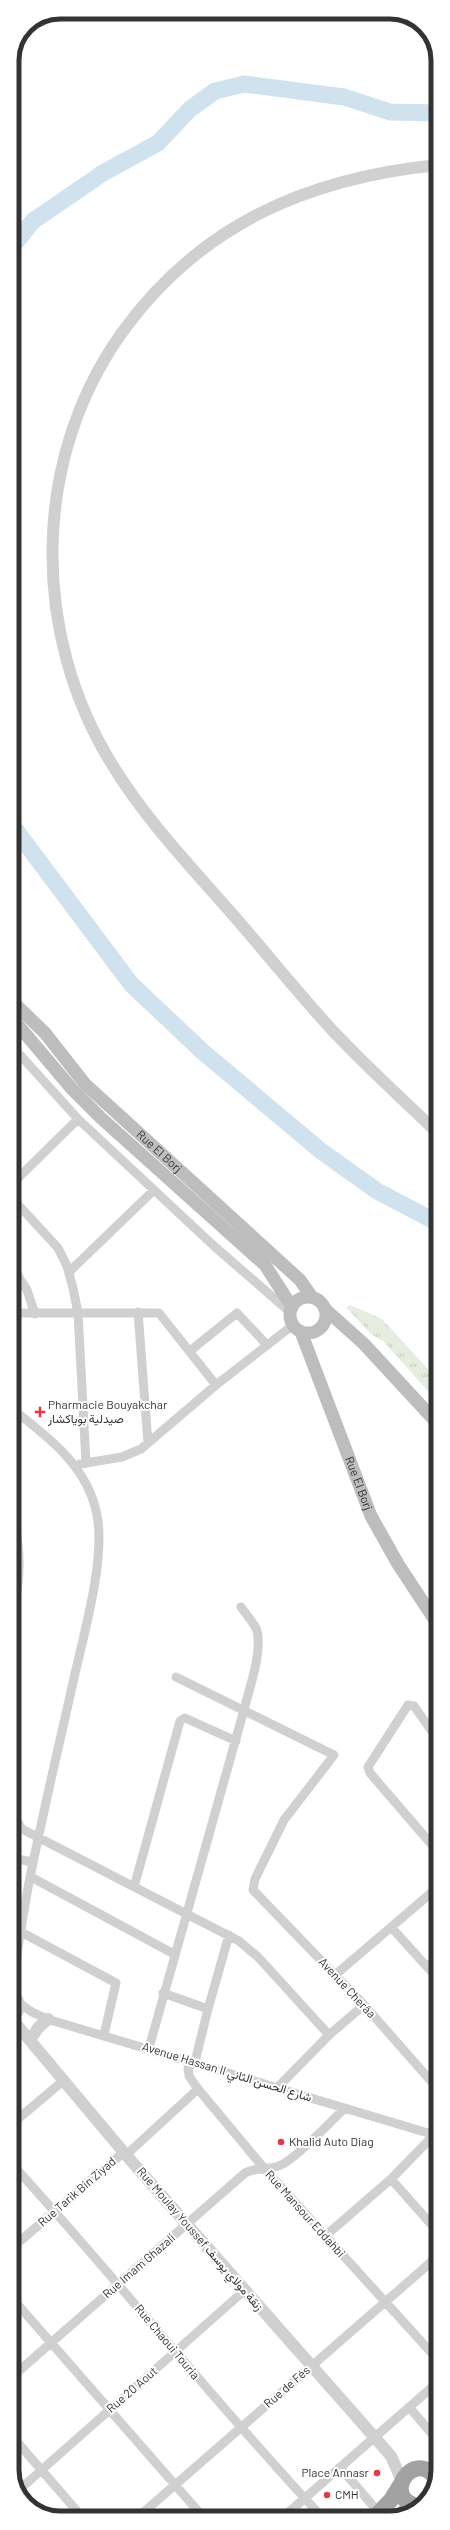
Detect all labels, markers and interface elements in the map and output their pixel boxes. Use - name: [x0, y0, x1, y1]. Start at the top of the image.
- street label: Rue El Borj: [134, 1127, 185, 1175]
- place label: Pharmacie Bouyakchar صيدلية بوياكشار: [47, 1397, 168, 1427]
- marker: Pharmacie Bouyakchar صيدلية بوياكشار: [35, 1407, 45, 1417]
- street label: Rue El Borj: [343, 1454, 376, 1512]
- street label: Avenue Cherâa: [316, 1954, 379, 2020]
- street label: Avenue Hassan II شارع الحسن الثاني: [140, 2038, 314, 2107]
- place label: Khalid Auto Diag: [289, 2134, 374, 2148]
- marker: Khalid Auto Diag: [276, 2137, 286, 2147]
- street label: Rue Tarik Bin Ziyad: [35, 2154, 118, 2229]
- street label: Rue Moulay Youssef زنقة مولاي يوسف: [132, 2164, 267, 2315]
- street label: Rue Mansour Eddahbi: [263, 2167, 348, 2260]
- street label: Rue Imam Ghazali: [99, 2230, 177, 2300]
- street label: Rue Chaoui Touria: [132, 2301, 203, 2382]
- street label: Rue de Fés: [260, 2362, 312, 2410]
- street label: Rue 20 Aout: [103, 2363, 160, 2415]
- place label: Place Annasr: [302, 2465, 370, 2479]
- marker: Place Annasr: [372, 2468, 382, 2478]
- place label: CMH: [335, 2487, 359, 2501]
- marker: CMH: [322, 2490, 332, 2500]

